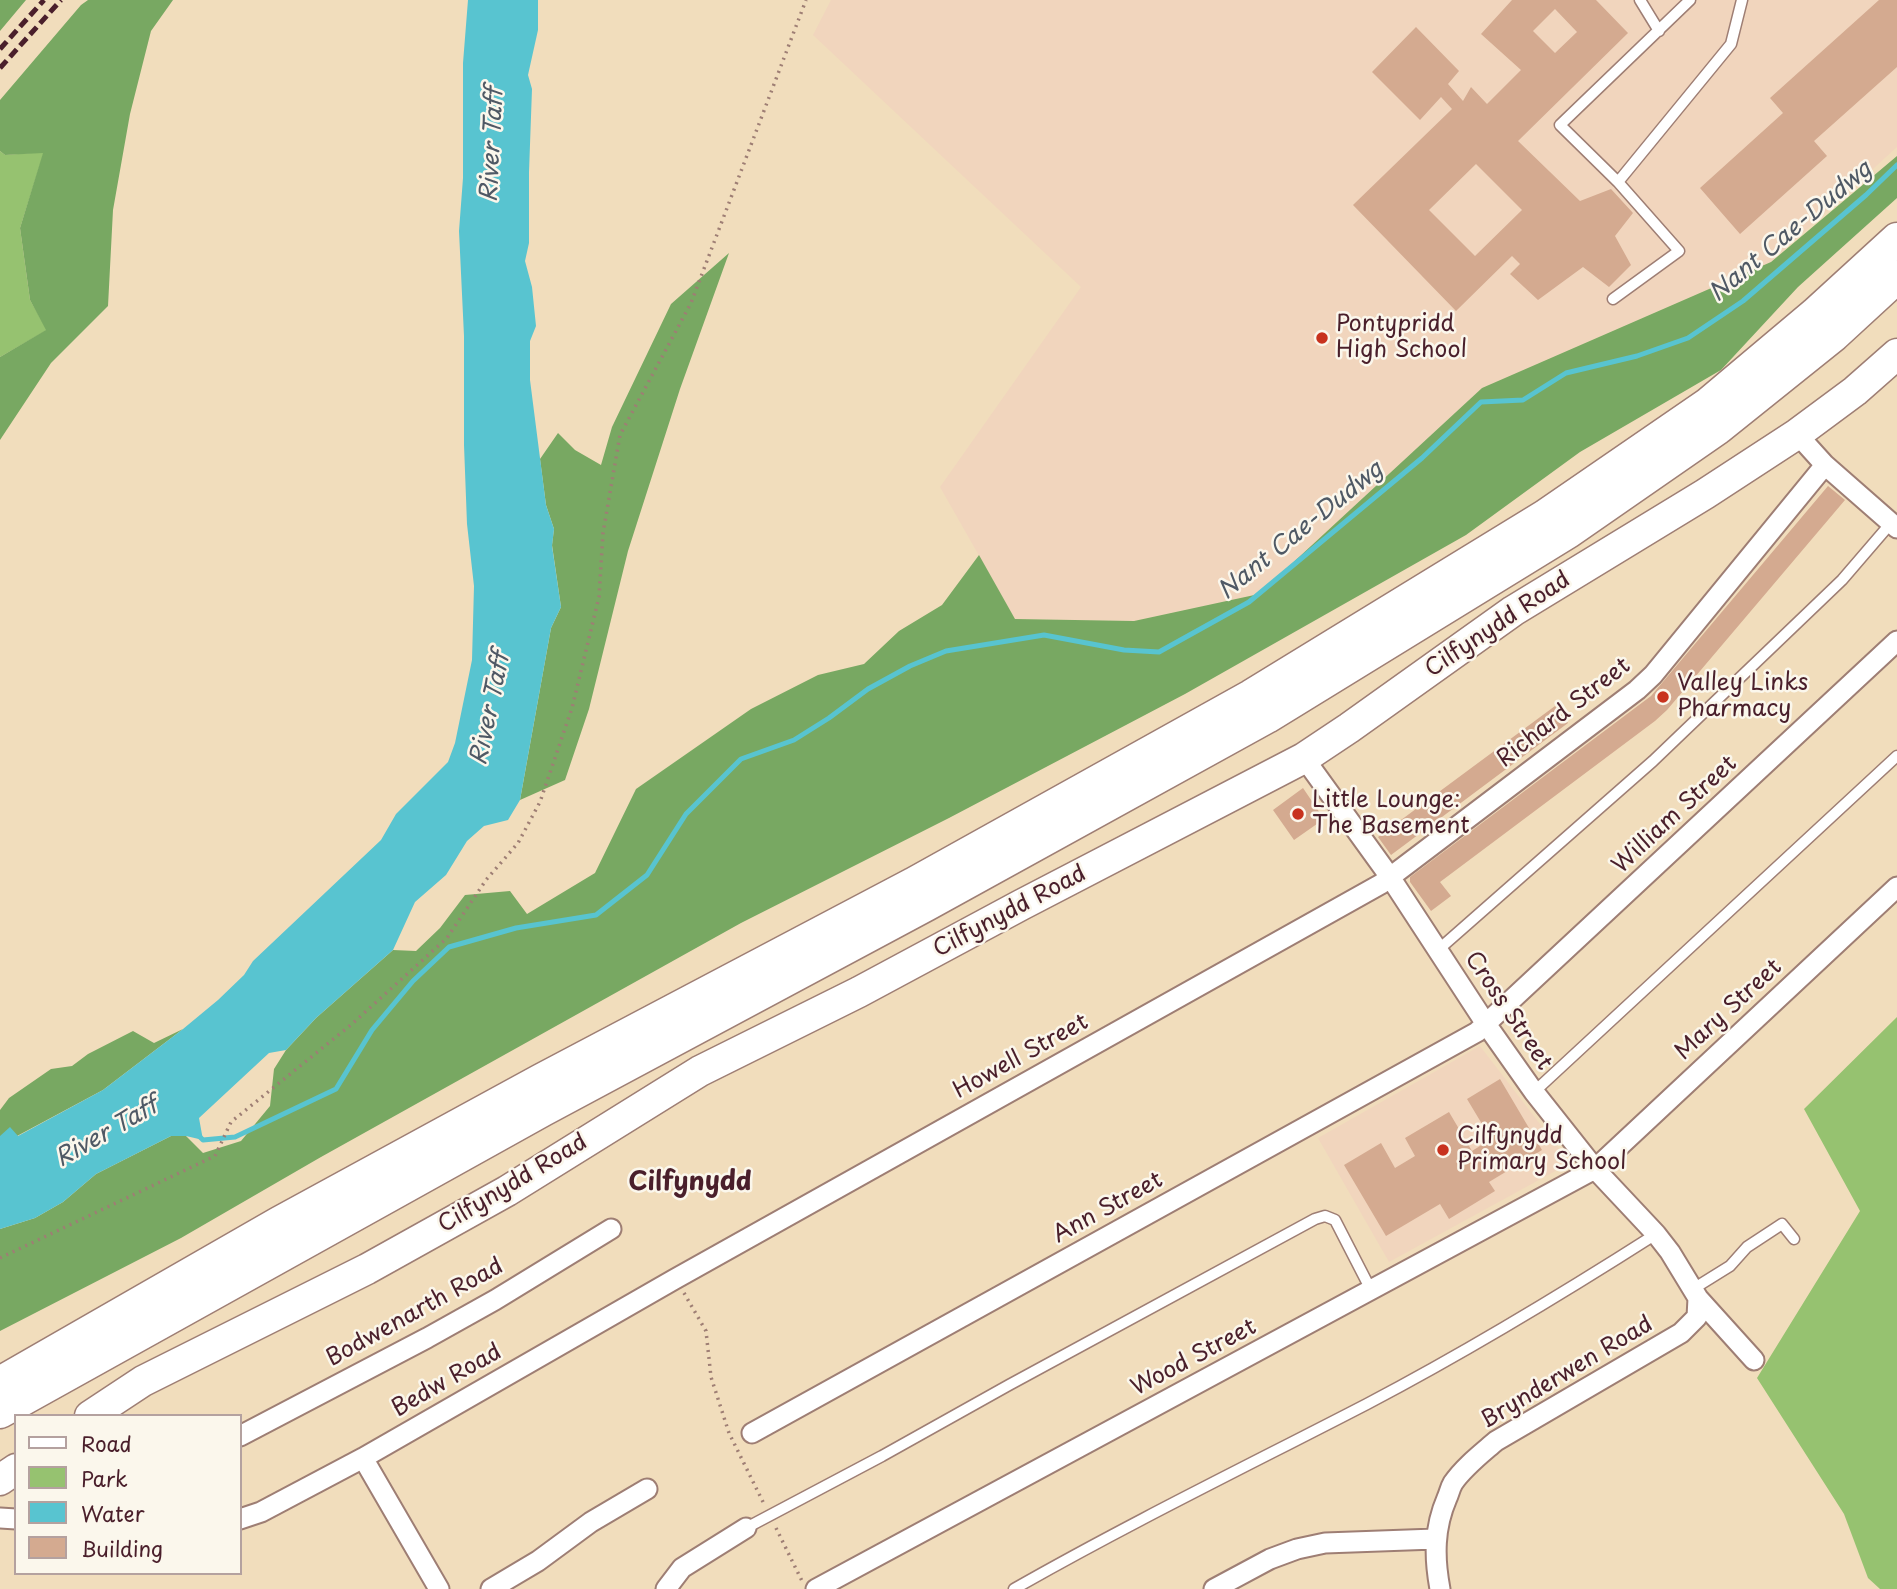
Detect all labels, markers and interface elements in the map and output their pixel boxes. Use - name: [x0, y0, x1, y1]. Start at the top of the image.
- water label: River Taff: [476, 87, 510, 203]
- water label: Nant Cae-Dudwg: [1704, 156, 1878, 308]
- place label: Pontypridd High School: [1336, 311, 1467, 365]
- marker: Pontypridd High School: [1314, 330, 1330, 346]
- water label: Nant Cae-Dudwg: [1213, 456, 1389, 606]
- street label: Cilfynydd Road: [1420, 566, 1576, 684]
- water label: River Taff: [465, 650, 517, 768]
- street label: Richard Street: [1492, 652, 1636, 774]
- place label: Valley Links Pharmacy: [1677, 670, 1808, 724]
- marker: Valley Links Pharmacy: [1655, 689, 1671, 705]
- street label: William Street: [1607, 750, 1743, 880]
- place label: Little Lounge: The Basement: [1312, 787, 1470, 841]
- marker: Little Lounge: The Basement: [1290, 806, 1306, 822]
- street label: Cilfynydd Road: [929, 860, 1091, 964]
- street label: Cross Street: [1458, 946, 1558, 1076]
- street label: Mary Street: [1670, 954, 1788, 1066]
- street label: Howell Street: [949, 1009, 1093, 1105]
- water label: River Taff: [50, 1092, 164, 1174]
- place label: Cilfynydd Primary School: [1457, 1123, 1627, 1177]
- street label: Cilfynydd Road: [433, 1129, 593, 1239]
- marker: Cilfynydd Primary School: [1435, 1142, 1451, 1158]
- district label: Cilfynydd: [628, 1167, 752, 1199]
- street label: Ann Street: [1048, 1167, 1168, 1249]
- street label: Bodwenarth Road: [322, 1253, 508, 1373]
- street label: Brynderwen Road: [1476, 1311, 1658, 1435]
- street label: Wood Street: [1127, 1314, 1261, 1402]
- street label: Bedw Road: [387, 1338, 507, 1424]
- legend: [14, 1414, 242, 1575]
- text: Road: [81, 1427, 132, 1459]
- text: Park: [81, 1462, 128, 1494]
- text: Water: [81, 1497, 144, 1529]
- text: Building: [81, 1532, 163, 1564]

